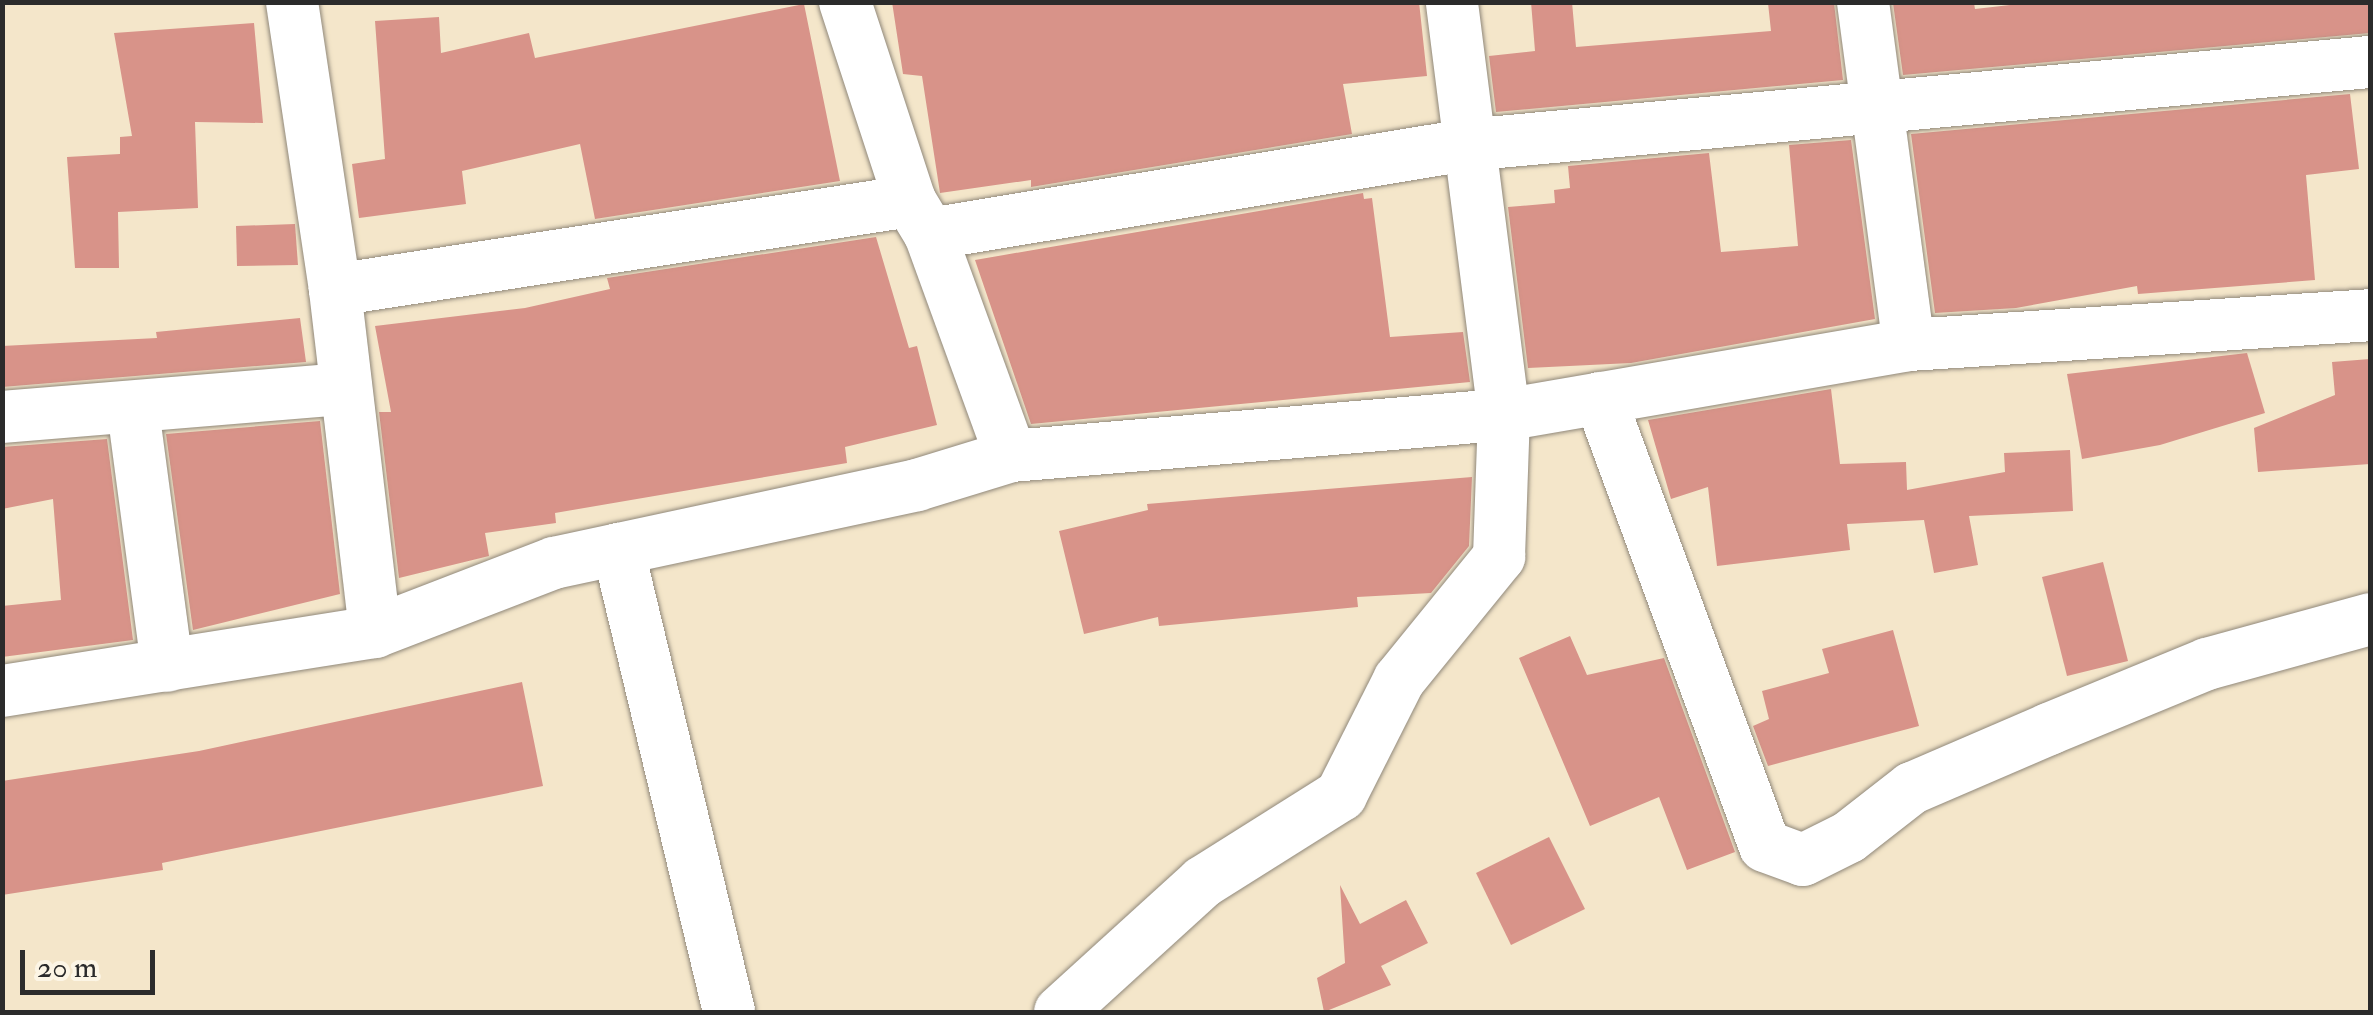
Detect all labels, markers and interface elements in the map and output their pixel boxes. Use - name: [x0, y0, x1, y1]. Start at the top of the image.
- scale bar: [25, 930, 160, 992]
- text: 20 m: [37, 949, 97, 986]

